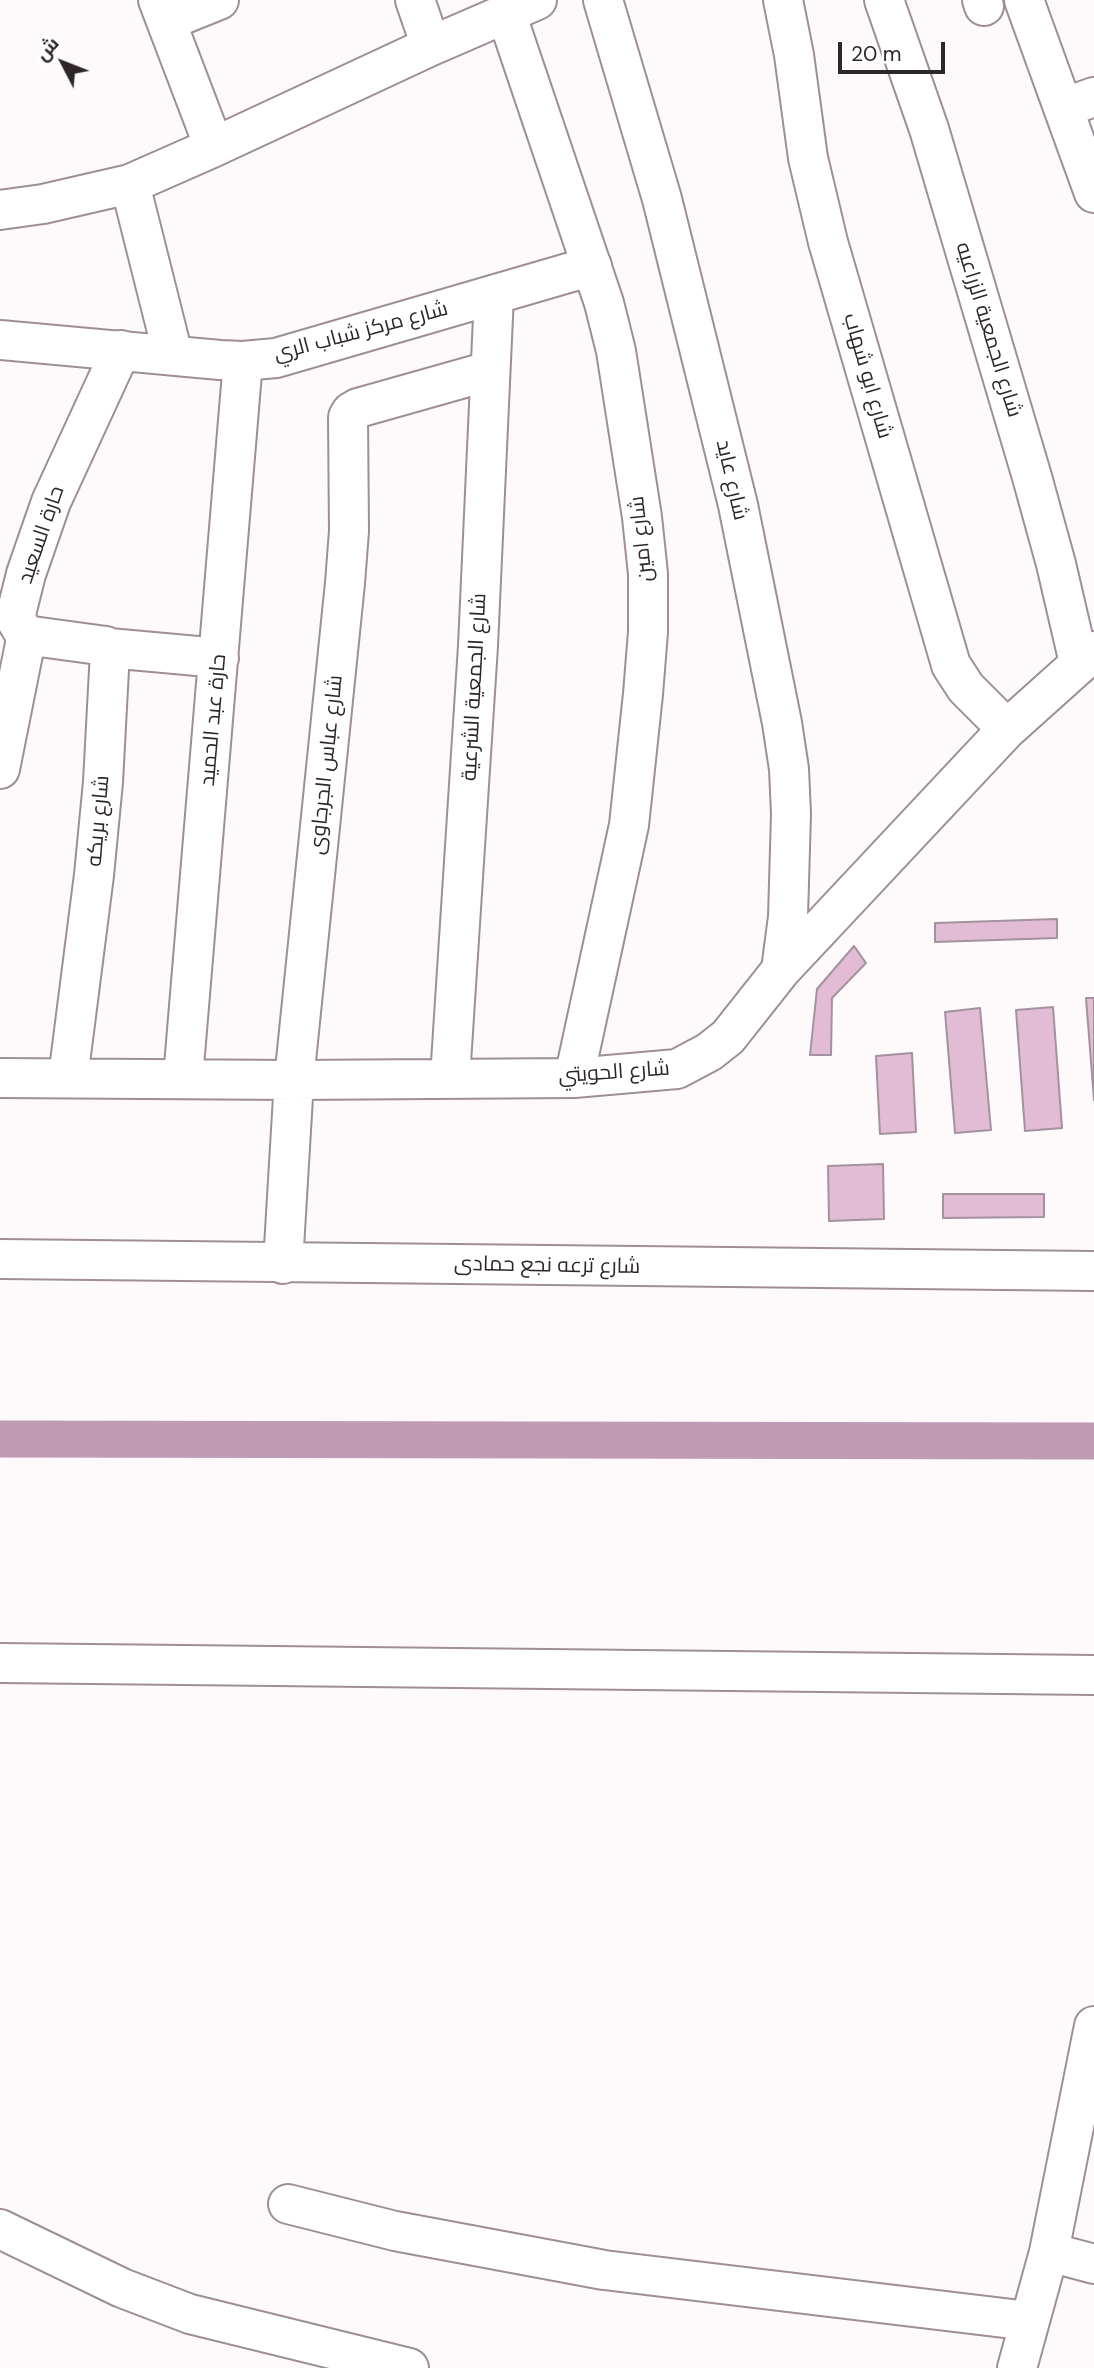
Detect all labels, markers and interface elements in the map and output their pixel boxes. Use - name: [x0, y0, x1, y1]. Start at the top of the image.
- north arrow: [28, 28, 98, 98]
- scale bar: [842, 28, 949, 72]
- text: ش: [30, 31, 64, 66]
- text: 20 m: [851, 40, 902, 68]
- street label: شارع الجمعية الزراعيه: [949, 240, 1027, 420]
- street label: شارع مركز شباب الري: [271, 297, 451, 367]
- street label: شارع ابو شهاب: [837, 310, 897, 442]
- street label: شارع عايد: [710, 437, 752, 523]
- street label: حارة السعيد: [14, 483, 70, 587]
- street label: شارع امين: [625, 495, 659, 583]
- street label: شارع الجمعية الشرعية: [457, 592, 493, 782]
- street label: حارة عبد الحميد: [196, 653, 232, 787]
- street label: شارع عباس الجرجاوى: [305, 674, 349, 856]
- street label: شارع بريكه: [82, 774, 116, 868]
- street label: شارع الحويتي: [558, 1057, 670, 1089]
- street label: شارع ترعه نجع حمادى: [454, 1252, 640, 1280]

